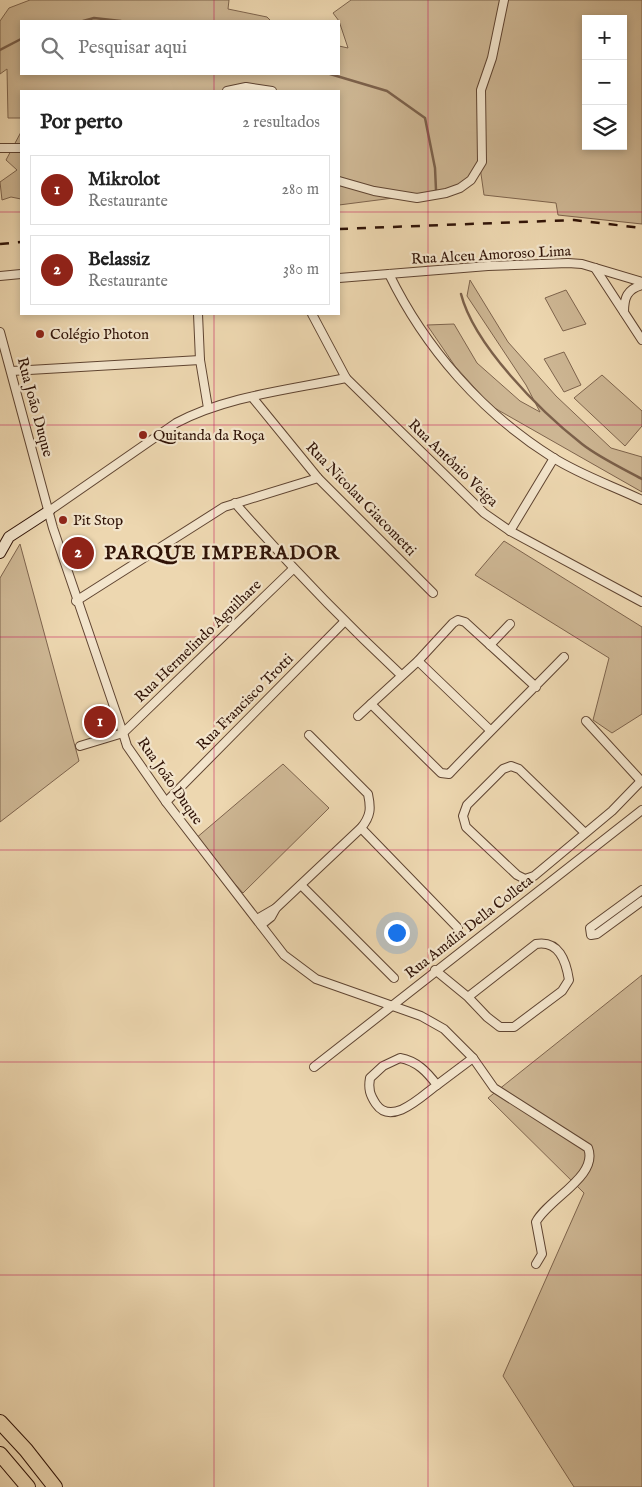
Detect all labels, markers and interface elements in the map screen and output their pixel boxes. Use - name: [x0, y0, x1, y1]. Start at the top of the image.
- map controls: [582, 15, 627, 150]
- button: +: [582, 15, 627, 60]
- search box: [20, 20, 340, 75]
- icon: search: [38, 34, 66, 62]
- text: Pesquisar aqui: [78, 36, 187, 60]
- button: −: [582, 60, 627, 105]
- button: layers: [582, 105, 627, 150]
- text: Por perto: [40, 109, 122, 136]
- text: 2 resultados: [242, 113, 320, 133]
- text: Mikrolot: [88, 168, 160, 192]
- text: 1: [54, 180, 60, 200]
- text: 280 m: [282, 180, 319, 200]
- text: Restaurante: [88, 192, 168, 212]
- street label: Rua Alceu Amoroso Lima: [411, 241, 572, 269]
- text: Belassiz: [88, 248, 150, 272]
- text: 2: [53, 260, 61, 280]
- text: 380 m: [283, 260, 319, 280]
- text: Restaurante: [88, 272, 168, 292]
- place label: Colégio Photon: [50, 325, 149, 344]
- marker: Colégio Photon: [34, 328, 46, 340]
- street label: Rua João Duque: [13, 355, 57, 459]
- street label: Rua Antônio Veiga: [404, 415, 502, 511]
- place label: Quitanda da Roça: [153, 426, 265, 445]
- marker: Quitanda da Roça: [137, 429, 149, 441]
- street label: Rua Nicolau Giacometti: [302, 438, 420, 560]
- place label: Pit Stop: [73, 511, 123, 530]
- marker: Pit Stop: [57, 514, 69, 526]
- pin: 2: [62, 534, 94, 572]
- district label: PARQUE IMPERADOR: [104, 541, 341, 566]
- street label: Rua Hermelindo Aguilhare: [131, 575, 265, 706]
- street label: Rua Francisco Trotti: [193, 650, 297, 754]
- pin: 1: [84, 703, 116, 741]
- street label: Rua João Duque: [133, 734, 207, 828]
- street label: Rua Amália Della Colleta: [401, 871, 537, 983]
- your location: [384, 920, 410, 946]

